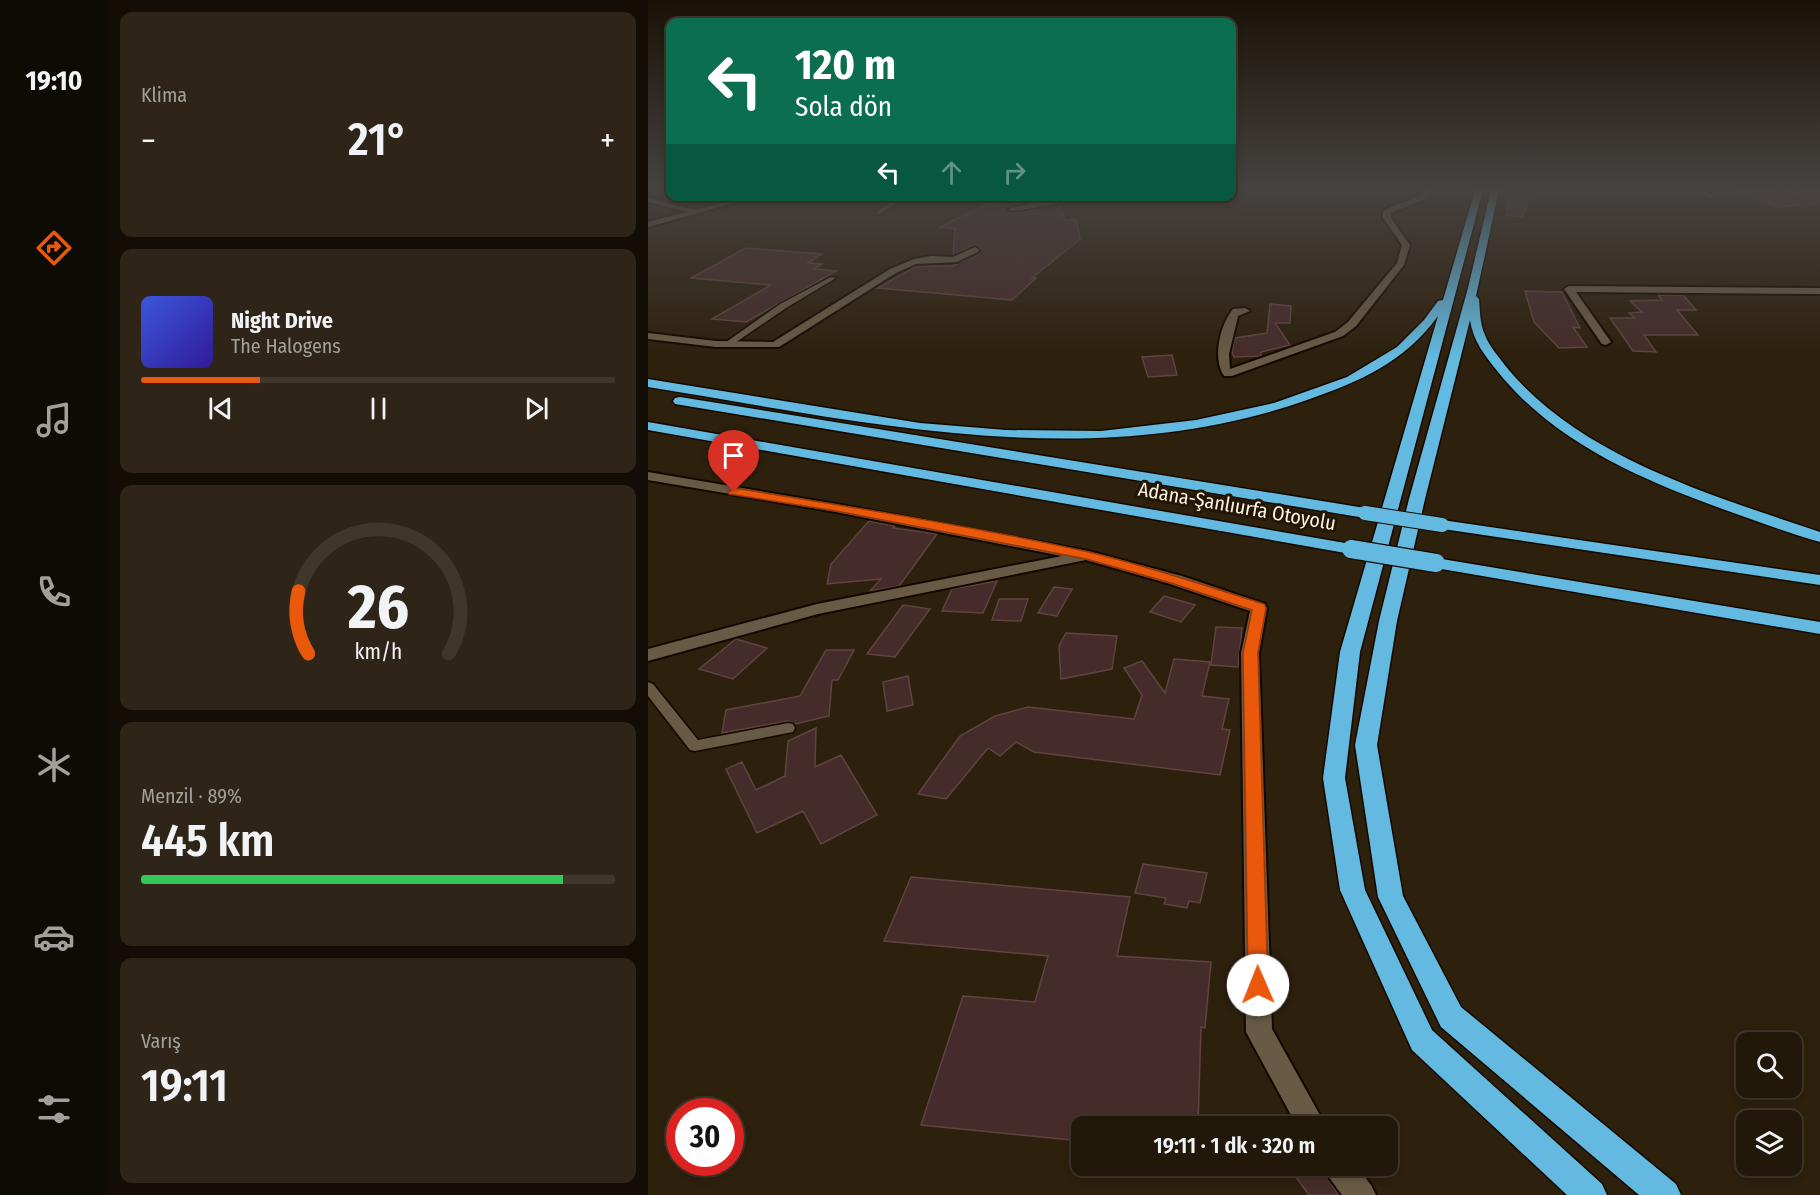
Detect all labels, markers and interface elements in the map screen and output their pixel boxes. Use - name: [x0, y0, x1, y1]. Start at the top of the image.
- text: 120 m: [795, 40, 896, 90]
- icon: left: [696, 42, 774, 120]
- text: 19:10: [26, 65, 82, 97]
- text: Klima: [141, 83, 187, 107]
- text: Sola dön: [795, 91, 892, 123]
- text: 21°: [348, 113, 408, 167]
- text: −: [141, 121, 156, 161]
- text: +: [600, 121, 615, 161]
- icon: left: [872, 156, 905, 189]
- icon: ahead: [935, 156, 968, 189]
- icon: right: [998, 156, 1031, 189]
- icon: directions: [33, 227, 75, 269]
- text: Night Drive: [231, 307, 333, 334]
- text: The Halogens: [231, 334, 341, 358]
- icon: previous: [204, 392, 237, 425]
- icon: pause: [362, 392, 395, 425]
- icon: next: [520, 392, 553, 425]
- icon: music: [33, 399, 75, 441]
- pin: [708, 430, 759, 492]
- icon: arrive: [717, 439, 750, 472]
- street label: Adana-Şanlıurfa Otoyolu: [1136, 477, 1338, 536]
- icon: phone: [33, 571, 75, 613]
- text: 26: [346, 571, 409, 646]
- text: km/h: [354, 640, 402, 666]
- icon: climate: [33, 744, 75, 786]
- text: Menzil · 89%: [141, 784, 242, 808]
- text: 445 km: [141, 814, 274, 868]
- icon: car: [33, 916, 75, 958]
- position arrow: [1226, 953, 1290, 1017]
- text: Varış: [141, 1029, 181, 1053]
- map controls: [1736, 1032, 1802, 1176]
- button: search: [1736, 1032, 1802, 1098]
- text: 19:11: [141, 1059, 228, 1113]
- icon: filters: [33, 1088, 75, 1130]
- speed limit sign: 30: [666, 1098, 744, 1176]
- button: layers: [1736, 1110, 1802, 1176]
- text: 19:11 · 1 dk · 320 m: [1154, 1132, 1315, 1159]

